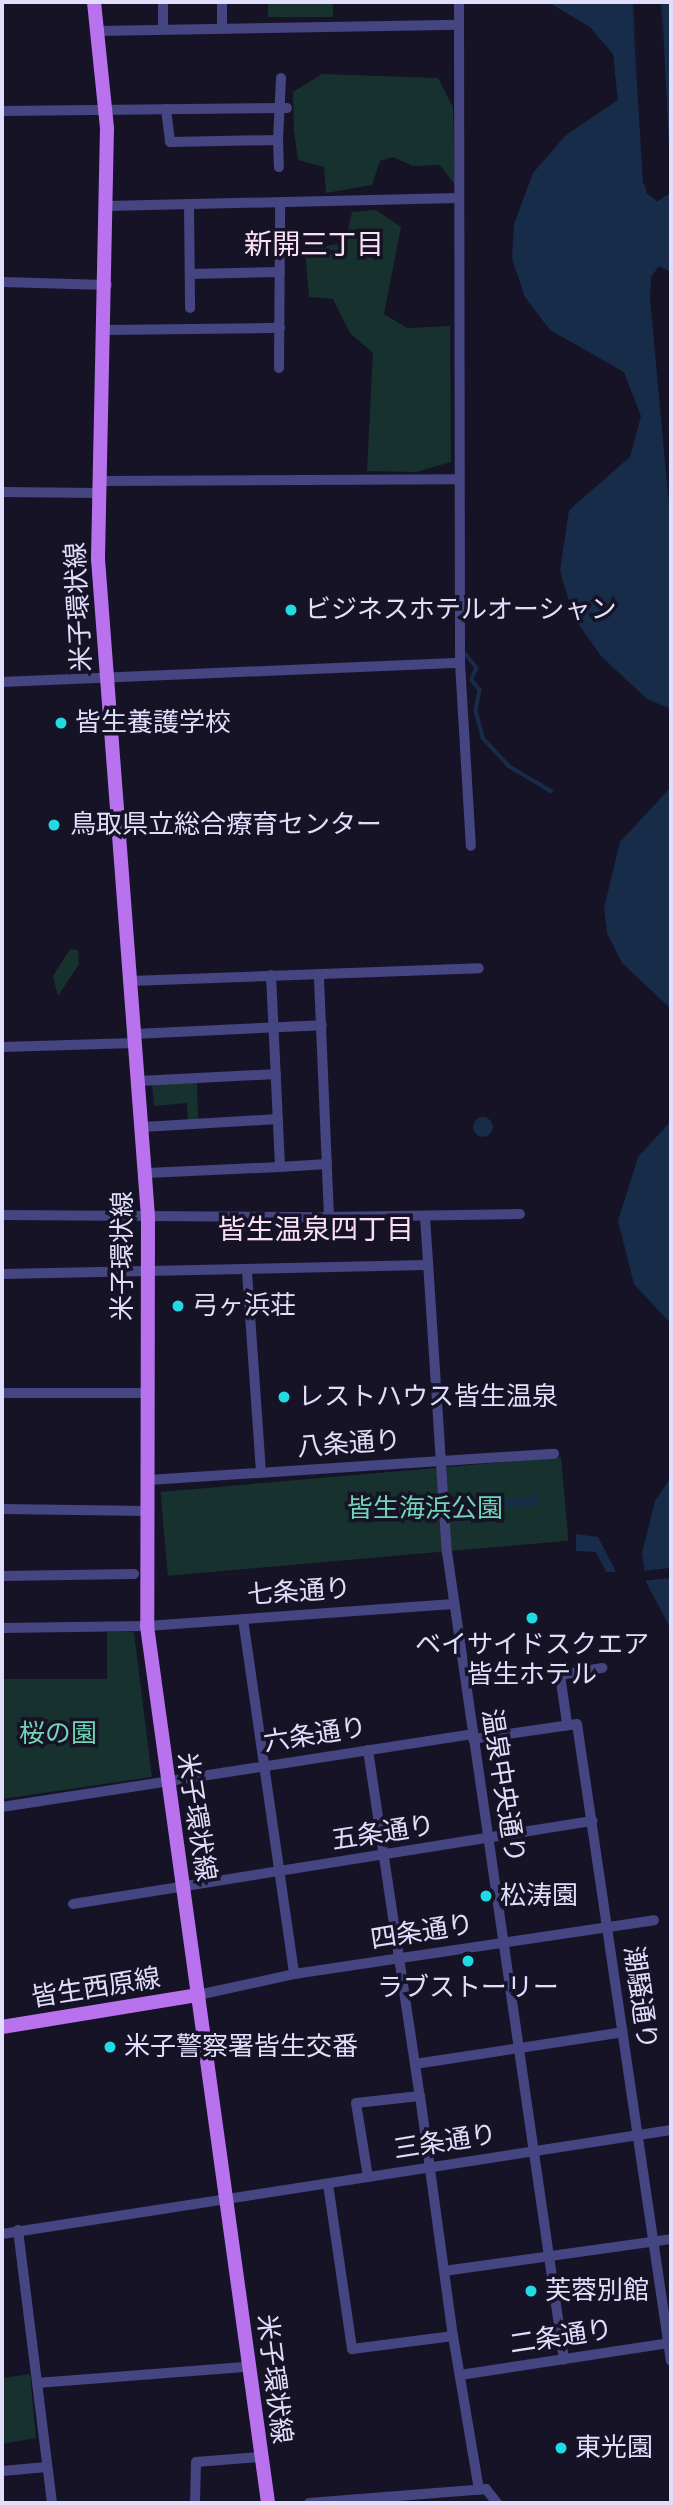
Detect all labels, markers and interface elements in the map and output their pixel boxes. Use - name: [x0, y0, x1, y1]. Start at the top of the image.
- district label: 新開三丁目: [244, 227, 384, 261]
- street label: 米子環状線: [60, 541, 98, 673]
- place label: ビジネスホテルオーシャン: [305, 594, 617, 626]
- marker: ビジネスホテルオーシャン: [283, 602, 299, 618]
- place label: 皆生養護学校: [75, 707, 231, 739]
- marker: 皆生養護学校: [53, 715, 69, 731]
- place label: 鳥取県立総合療育センター: [70, 809, 382, 841]
- marker: 鳥取県立総合療育センター: [44, 815, 64, 835]
- street label: 米子環状線: [107, 1191, 139, 1321]
- district label: 皆生温泉四丁目: [218, 1212, 414, 1246]
- place label: 弓ヶ浜荘: [192, 1290, 296, 1322]
- marker: 弓ヶ浜荘: [170, 1298, 186, 1314]
- place label: レストハウス皆生温泉: [298, 1381, 558, 1413]
- marker: レストハウス皆生温泉: [276, 1389, 292, 1405]
- street label: 八条通り: [296, 1425, 402, 1463]
- park label: 皆生海浜公園: [347, 1493, 503, 1525]
- street label: 七条通り: [246, 1573, 352, 1611]
- marker: ベイサイドスクエア 皆生ホテル: [524, 1610, 540, 1626]
- place label: ベイサイドスクエア 皆生ホテル: [415, 1629, 649, 1690]
- street label: 温泉中央通り: [475, 1707, 531, 1865]
- street label: 六条通り: [261, 1711, 369, 1759]
- park label: 桜の園: [19, 1718, 97, 1750]
- street label: 米子環状線: [170, 1750, 222, 1884]
- street label: 五条通り: [329, 1809, 437, 1857]
- place label: 松涛園: [500, 1880, 578, 1912]
- marker: 松涛園: [478, 1888, 494, 1904]
- street label: 四条通り: [368, 1908, 476, 1956]
- street label: 潮騒通り: [617, 1944, 663, 2052]
- marker: ラブストーリー: [460, 1953, 476, 1969]
- street label: 皆生西原線: [29, 1962, 163, 2014]
- place label: ラブストーリー: [377, 1972, 559, 2004]
- place label: 米子警察署皆生交番: [124, 2031, 358, 2063]
- marker: 米子警察署皆生交番: [102, 2039, 118, 2055]
- street label: 三条通り: [391, 2118, 499, 2166]
- place label: 芙蓉別館: [545, 2275, 649, 2307]
- marker: 芙蓉別館: [523, 2283, 539, 2299]
- street label: 米子環状線: [251, 2313, 297, 2445]
- street label: 二条通り: [507, 2313, 615, 2361]
- place label: 東光園: [575, 2432, 653, 2464]
- marker: 東光園: [553, 2440, 569, 2456]

